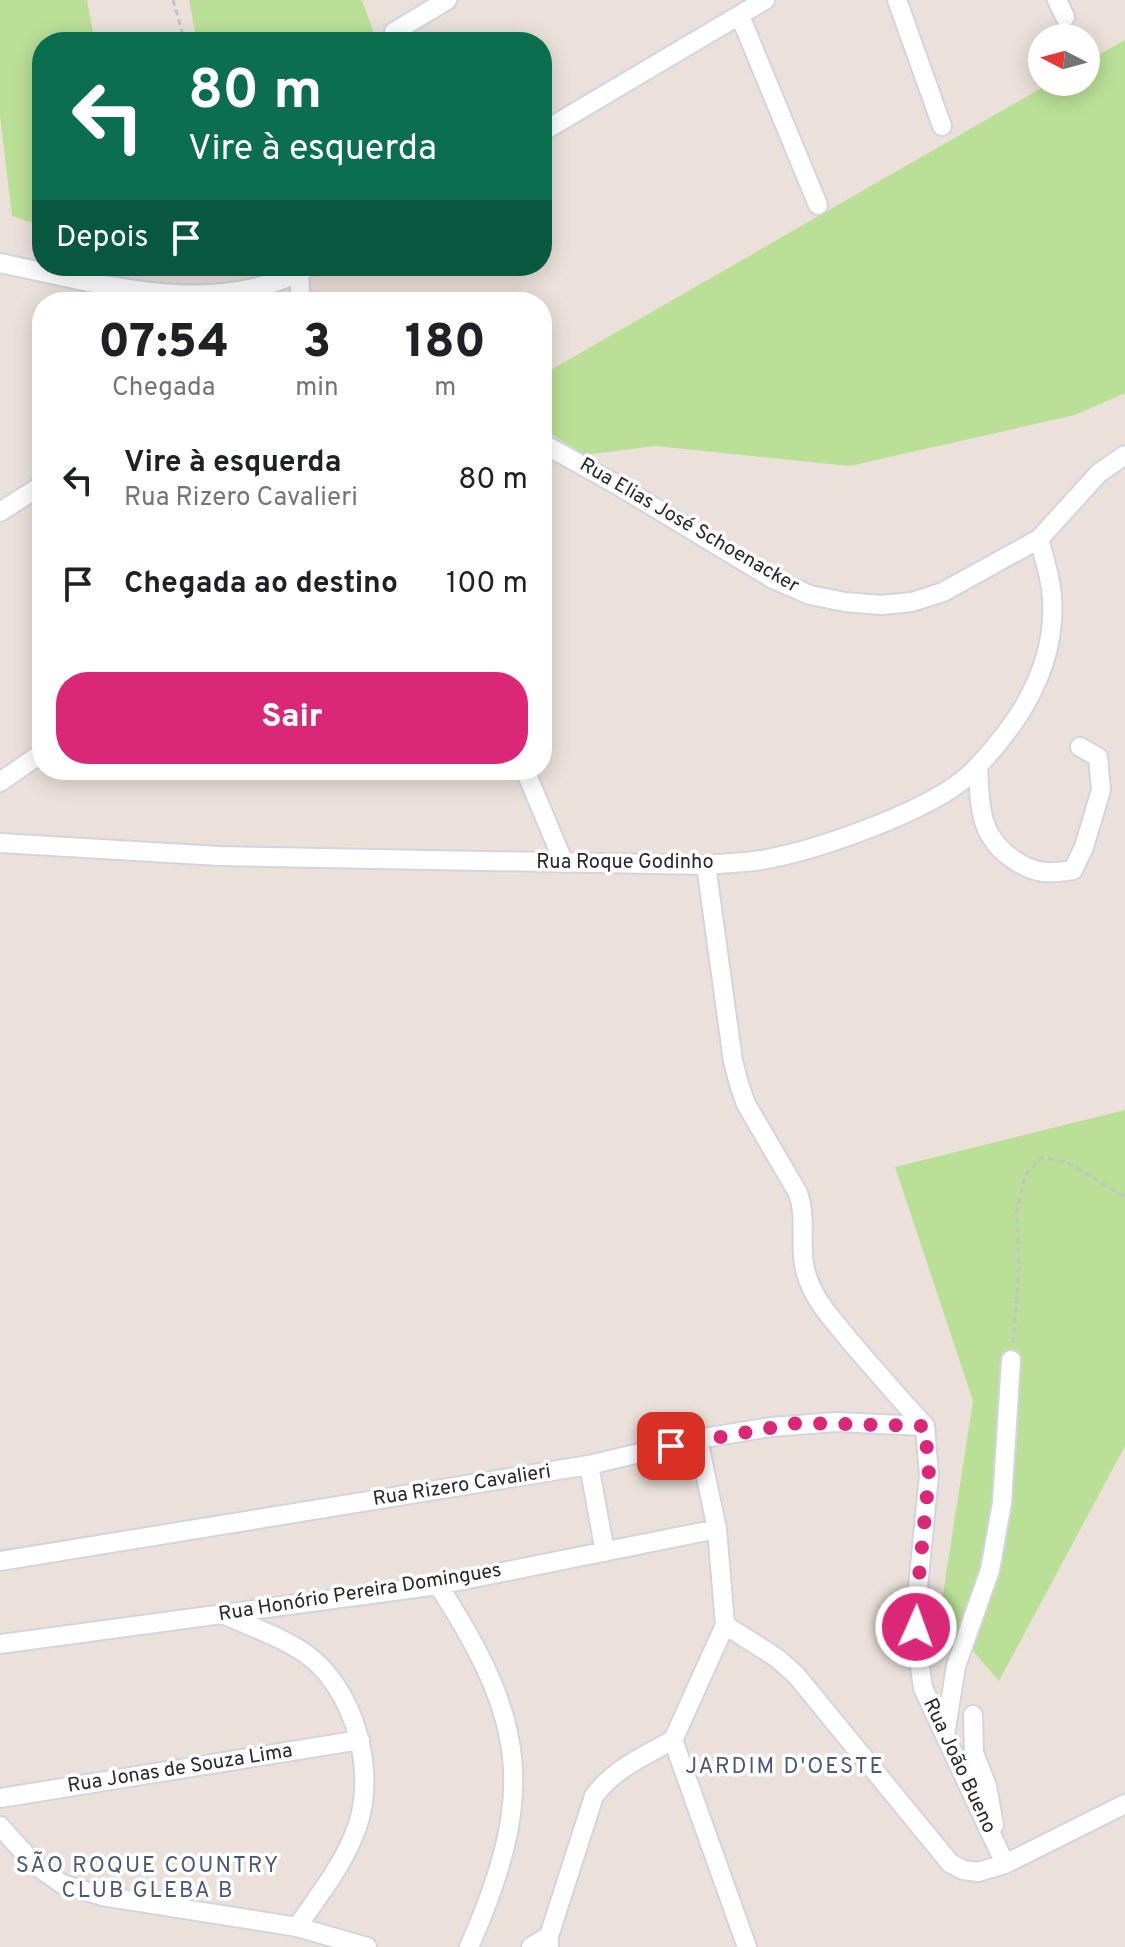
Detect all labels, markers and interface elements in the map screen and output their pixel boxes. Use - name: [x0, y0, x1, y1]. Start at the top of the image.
- north arrow: [1028, 24, 1100, 96]
- map controls: [1028, 24, 1100, 96]
- text: 80 m: [188, 58, 322, 128]
- icon: left: [56, 64, 160, 168]
- text: Vire à esquerda: [188, 127, 437, 173]
- icon: arrive: [164, 216, 208, 260]
- text: Depois: [56, 220, 148, 257]
- text: 07:54: [98, 314, 229, 374]
- text: 3: [303, 314, 331, 374]
- text: 180: [405, 314, 486, 374]
- text: Chegada: [112, 372, 215, 405]
- text: min: [295, 372, 339, 405]
- text: m: [434, 372, 456, 405]
- text: Vire à esquerda: [124, 445, 341, 482]
- street label: Rua Elias José Schoenacker: [574, 452, 804, 600]
- icon: left: [56, 458, 100, 502]
- text: 80 m: [458, 462, 528, 499]
- text: Rua Rizero Cavalieri: [124, 482, 358, 515]
- icon: arrive: [56, 562, 100, 606]
- text: Chegada ao destino: [124, 566, 398, 603]
- text: 100 m: [446, 566, 528, 603]
- button: Sair: [56, 672, 528, 764]
- street label: Rua Roque Godinho: [536, 850, 714, 876]
- pin: [637, 1412, 705, 1480]
- icon: arrive: [649, 1424, 693, 1468]
- street label: Rua Rizero Cavalieri: [371, 1459, 553, 1513]
- street label: Rua Honório Pereira Domingues: [217, 1558, 503, 1628]
- position arrow: [874, 1585, 958, 1669]
- street label: Rua João Bueno: [916, 1694, 1002, 1838]
- street label: Rua Jonas de Souza Lima: [66, 1738, 294, 1800]
- district label: JARDIM D'OESTE: [685, 1754, 885, 1781]
- district label: SÃO ROQUE COUNTRY CLUB GLEBA B: [16, 1851, 280, 1905]

